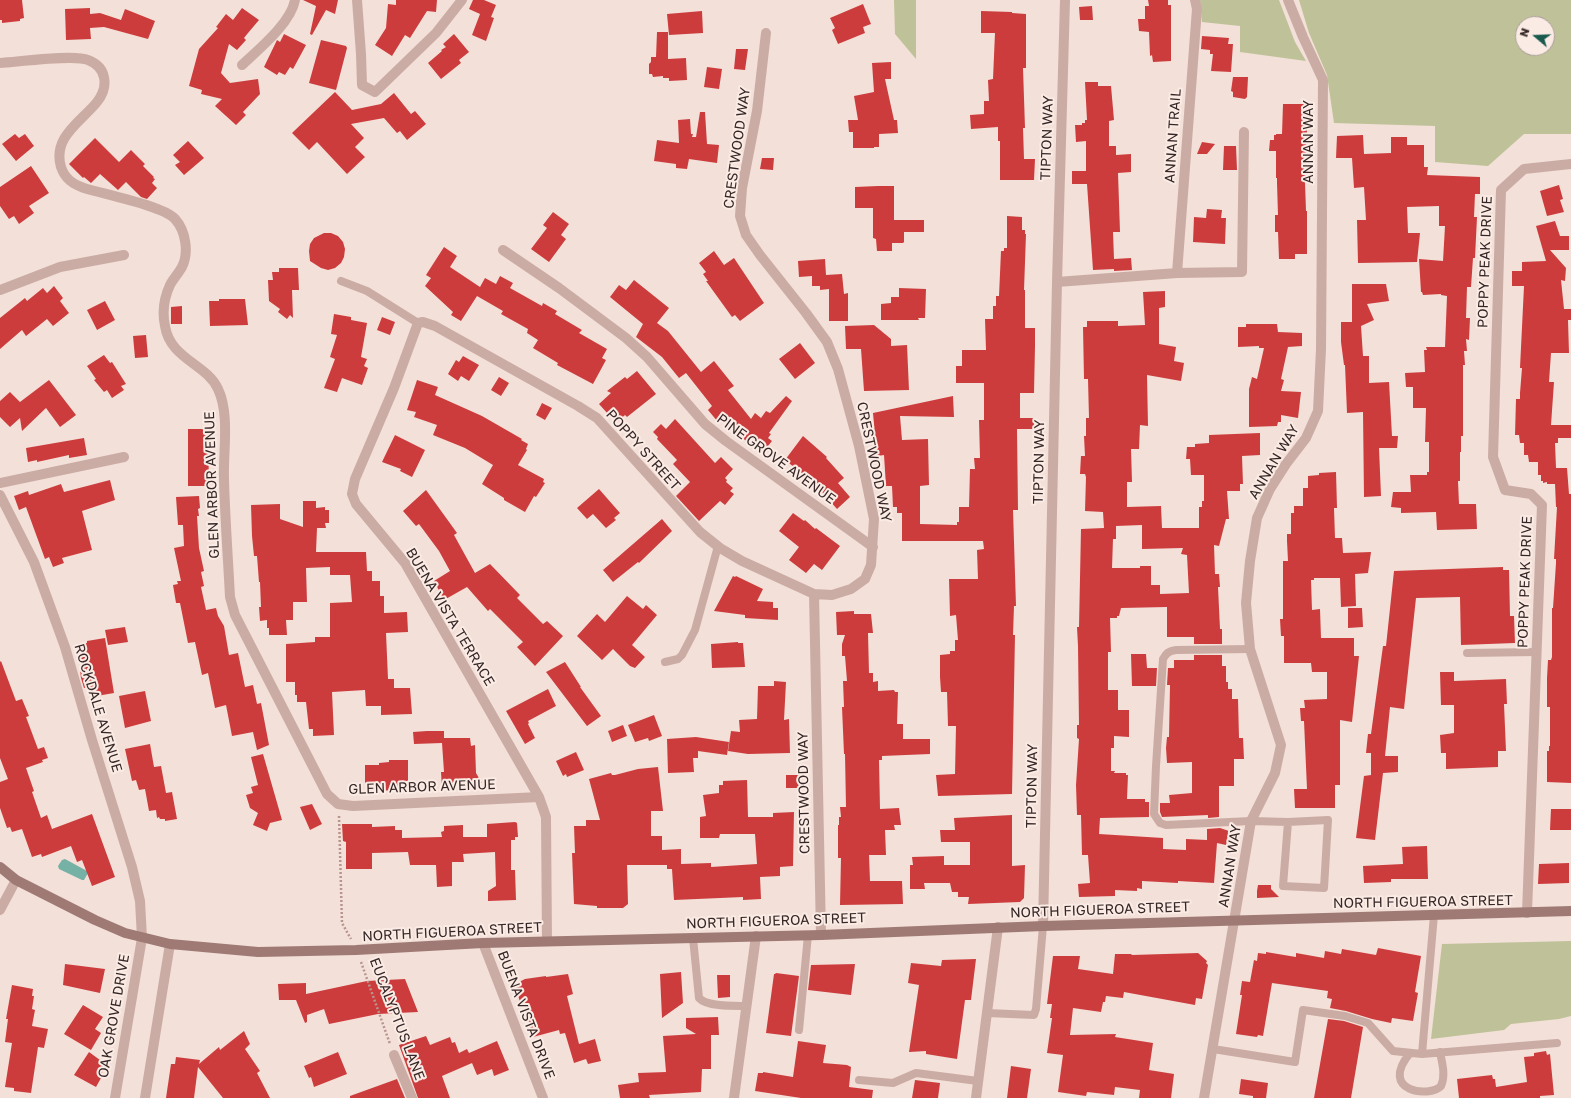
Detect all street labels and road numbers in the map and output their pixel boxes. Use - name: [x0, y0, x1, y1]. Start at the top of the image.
- street label: CRESTWOOD WAY: [720, 86, 754, 210]
- street label: ANNAN TRAIL: [1161, 88, 1185, 184]
- street label: TIPTON WAY: [1037, 95, 1057, 181]
- street label: ANNAN WAY: [1301, 100, 1317, 184]
- street label: POPPY PEAK DRIVE: [1474, 196, 1496, 328]
- street label: CRESTWOOD WAY: [853, 400, 895, 524]
- street label: POPPY STREET: [602, 406, 684, 494]
- street label: PINE GROVE AVENUE: [713, 410, 839, 508]
- street label: GLEN ARBOR AVENUE: [201, 411, 223, 559]
- street label: TIPTON WAY: [1030, 420, 1048, 504]
- street label: ANNAN WAY: [1245, 422, 1303, 502]
- street label: POPPY PEAK DRIVE: [1514, 516, 1536, 648]
- street label: BUENA VISTA TERRACE: [402, 545, 498, 689]
- street label: ROCKDALE AVENUE: [70, 642, 126, 774]
- street label: CRESTWOOD WAY: [795, 732, 813, 854]
- street label: TIPTON WAY: [1023, 744, 1041, 828]
- street label: GLEN ARBOR AVENUE: [348, 776, 496, 798]
- street label: ANNAN WAY: [1215, 823, 1245, 909]
- street label: NORTH FIGUEROA STREET: [1333, 892, 1513, 912]
- street label: NORTH FIGUEROA STREET: [1010, 898, 1190, 922]
- street label: NORTH FIGUEROA STREET: [686, 909, 866, 933]
- street label: NORTH FIGUEROA STREET: [362, 919, 542, 945]
- street label: BUENA VISTA DRIVE: [494, 948, 558, 1082]
- street label: OAK GROVE DRIVE: [95, 953, 133, 1079]
- street label: EUCALYPTUS LANE: [366, 955, 428, 1083]

